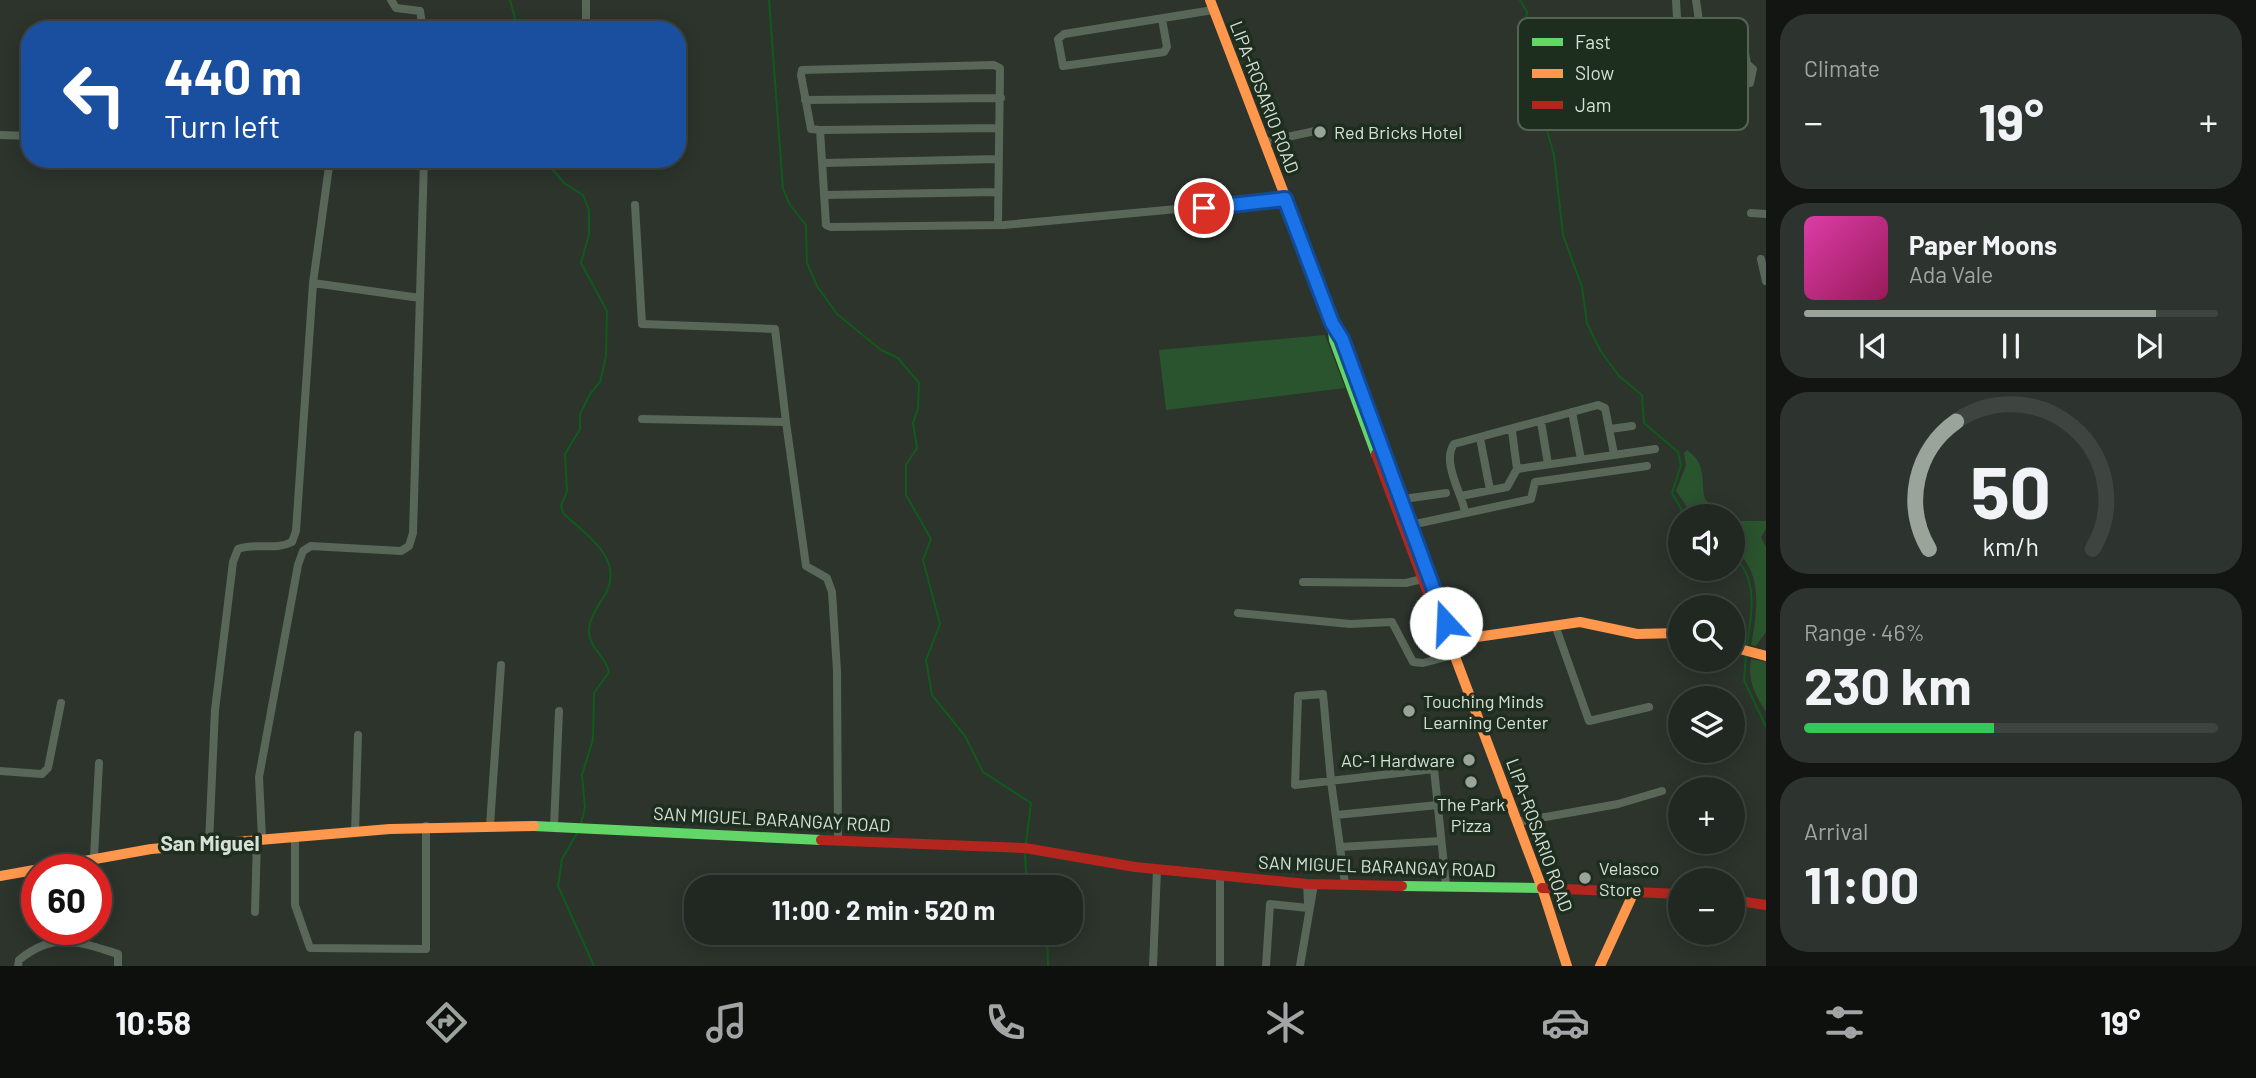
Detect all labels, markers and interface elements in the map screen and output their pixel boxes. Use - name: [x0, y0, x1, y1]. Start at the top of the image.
- street label: LIPA-ROSARIO ROAD: [1226, 18, 1304, 176]
- legend: [1518, 18, 1748, 130]
- text: Fast: [1575, 30, 1611, 53]
- text: 440 m: [164, 46, 302, 105]
- icon: left: [49, 49, 140, 140]
- text: Climate: [1804, 54, 1880, 82]
- text: Slow: [1575, 61, 1614, 84]
- text: 19°: [1978, 89, 2044, 151]
- text: Jam: [1575, 93, 1611, 116]
- text: −: [1804, 98, 1823, 144]
- text: +: [2199, 98, 2218, 144]
- text: Turn left: [164, 106, 281, 144]
- place label: Red Bricks Hotel: [1334, 121, 1462, 143]
- marker: Red Bricks Hotel: [1312, 124, 1328, 140]
- pin: [1174, 178, 1234, 238]
- icon: arrive: [1185, 189, 1223, 227]
- text: Paper Moons: [1909, 229, 2057, 260]
- text: Ada Vale: [1909, 260, 1993, 288]
- icon: previous: [1854, 327, 1892, 365]
- icon: pause: [1992, 327, 2030, 365]
- icon: next: [2130, 327, 2168, 365]
- text: 50: [1971, 446, 2051, 534]
- map controls: [1668, 504, 1745, 945]
- button: sound: [1668, 504, 1745, 581]
- text: km/h: [1983, 531, 2039, 561]
- position arrow: [1409, 586, 1483, 660]
- button: search: [1668, 595, 1745, 672]
- text: Range · 46%: [1804, 618, 1925, 646]
- text: 230 km: [1804, 653, 1972, 715]
- button: layers: [1668, 686, 1745, 763]
- place label: Touching Minds Learning Center: [1423, 690, 1549, 733]
- marker: Touching Minds Learning Center: [1401, 703, 1417, 719]
- place label: AC-1 Hardware: [1341, 749, 1455, 771]
- marker: AC-1 Hardware: [1461, 752, 1477, 768]
- street label: LIPA-ROSARIO ROAD: [1502, 755, 1578, 915]
- marker: The Park Pizza: [1463, 774, 1479, 790]
- button: +: [1668, 777, 1745, 854]
- place label: The Park Pizza: [1437, 793, 1505, 836]
- street label: SAN MIGUEL BARANGAY ROAD: [653, 802, 891, 836]
- text: Arrival: [1804, 817, 1868, 845]
- district label: San Miguel: [160, 830, 260, 855]
- street label: SAN MIGUEL BARANGAY ROAD: [1258, 851, 1496, 881]
- text: 11:00: [1804, 852, 1919, 914]
- speed limit sign: 60: [21, 854, 112, 945]
- place label: Velasco Store: [1599, 857, 1659, 900]
- button: −: [1668, 868, 1745, 945]
- marker: Velasco Store: [1577, 870, 1593, 886]
- text: 11:00 · 2 min · 520 m: [772, 894, 995, 925]
- icon: directions: [422, 998, 471, 1047]
- icon: music: [702, 998, 751, 1047]
- icon: phone: [981, 998, 1030, 1047]
- icon: climate: [1261, 998, 1310, 1047]
- icon: car: [1541, 998, 1590, 1047]
- icon: filters: [1820, 998, 1869, 1047]
- text: 10:58: [115, 1003, 191, 1041]
- text: 19°: [2100, 1003, 2141, 1041]

